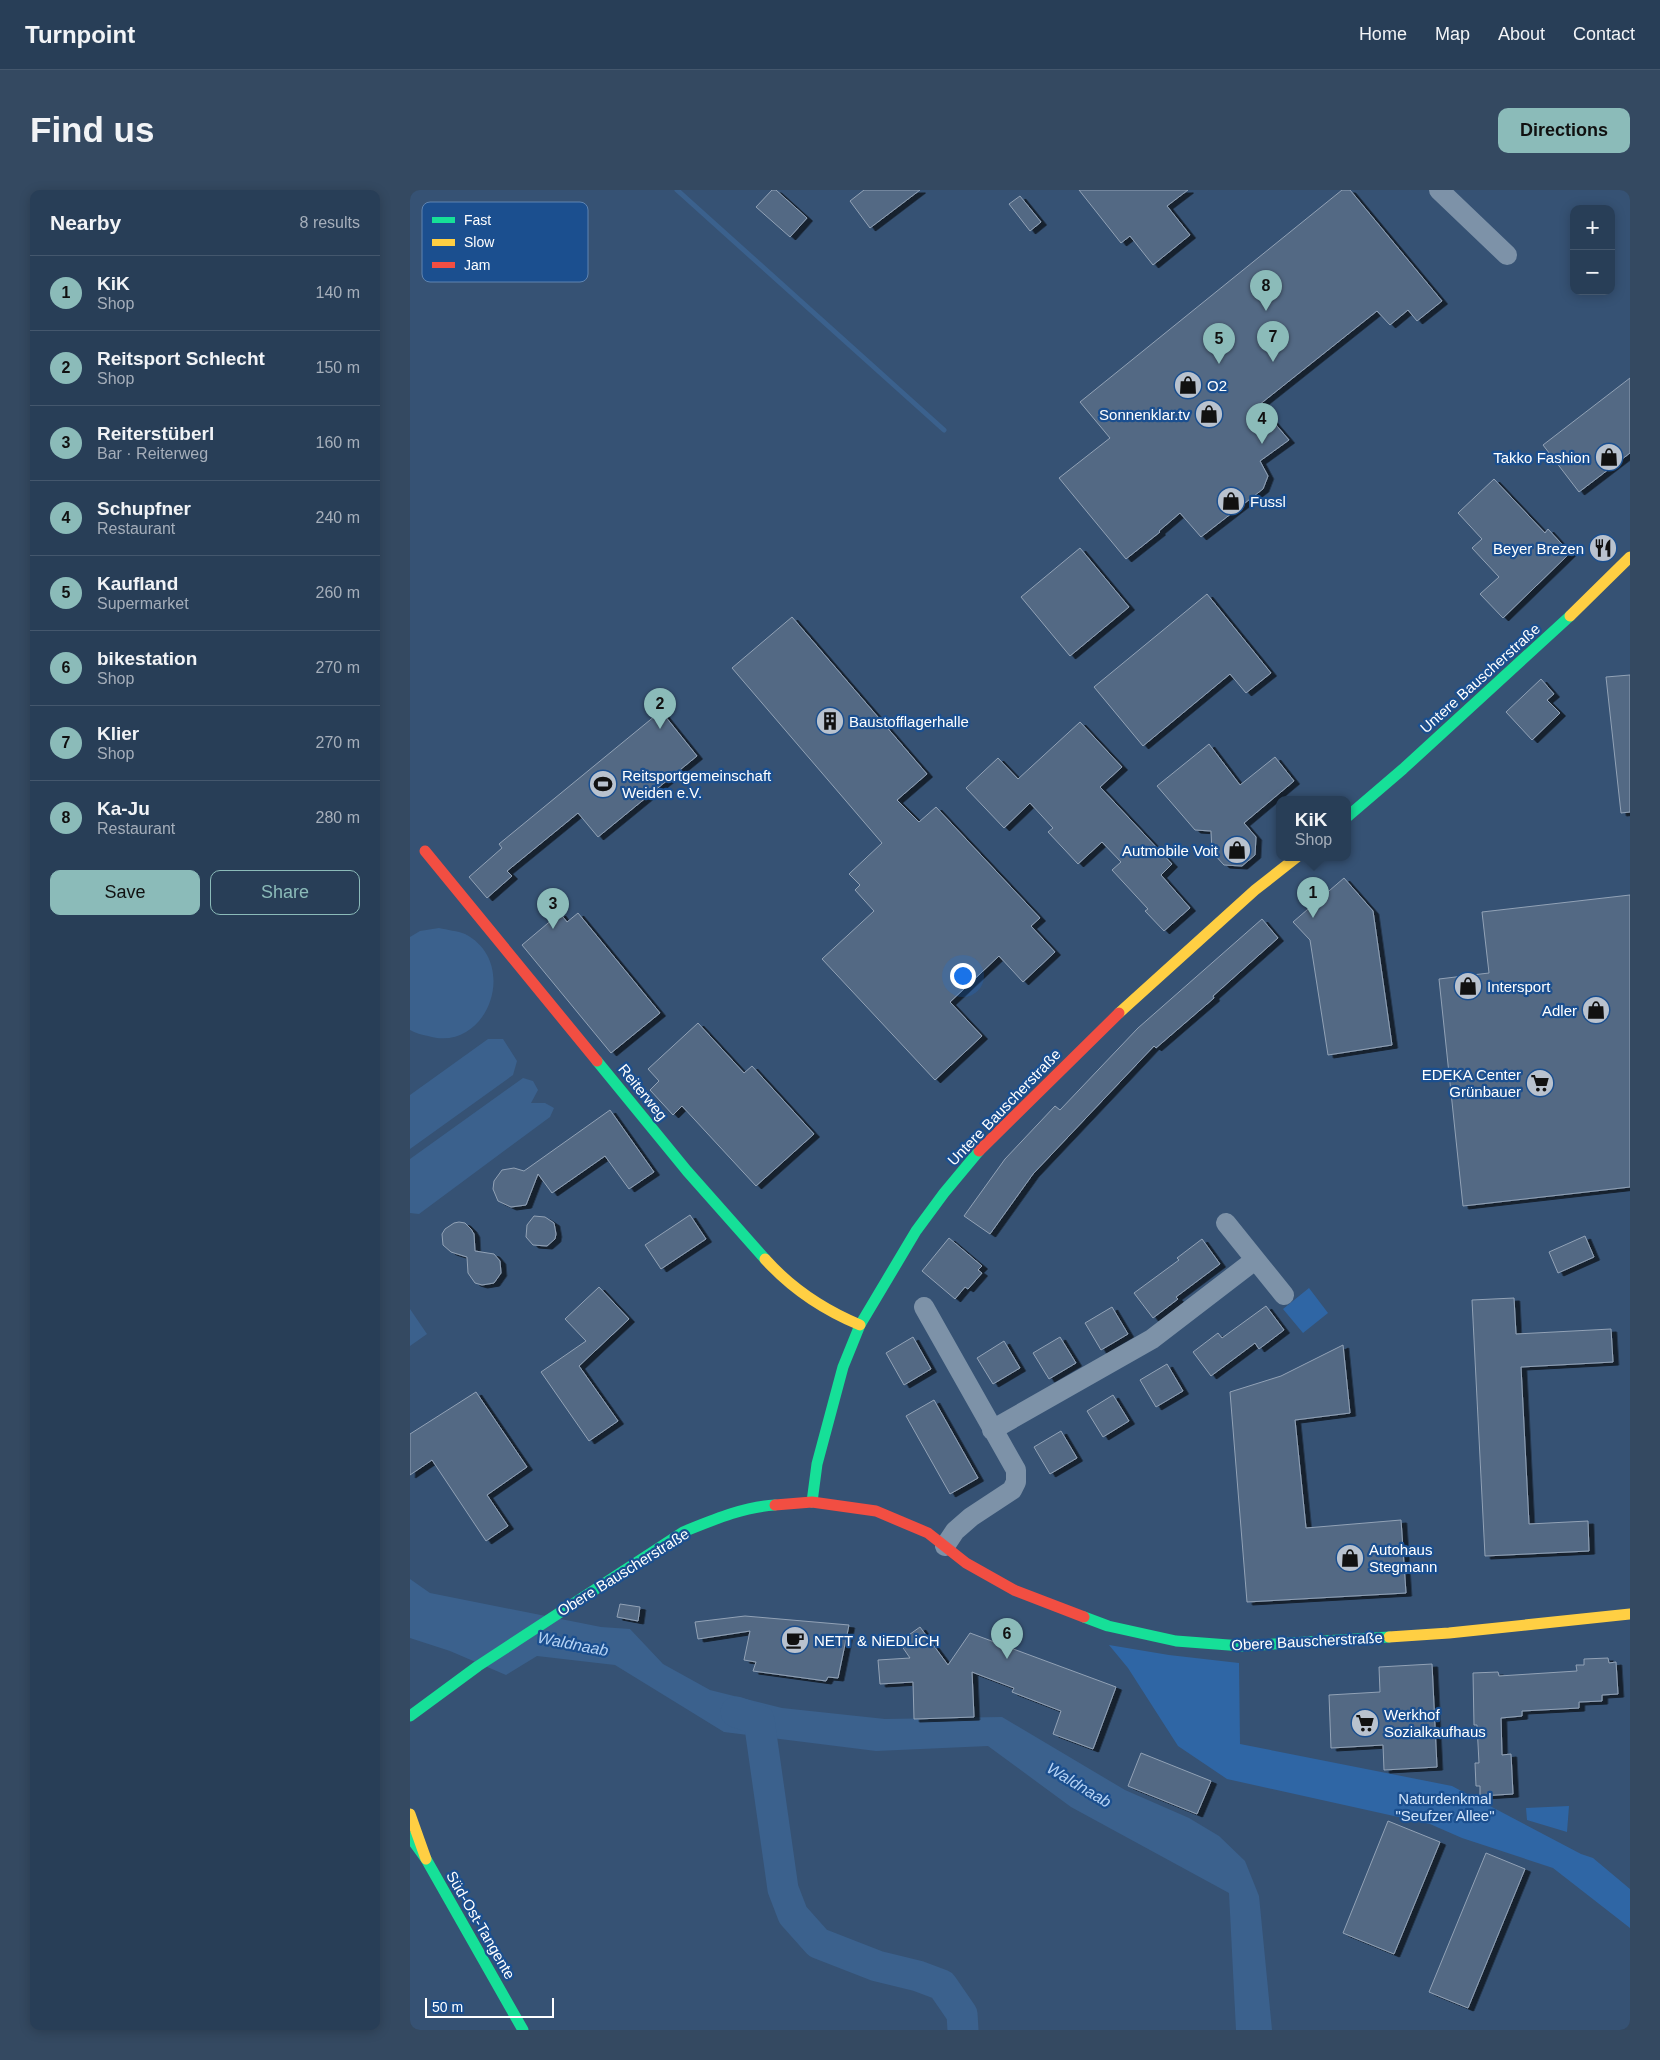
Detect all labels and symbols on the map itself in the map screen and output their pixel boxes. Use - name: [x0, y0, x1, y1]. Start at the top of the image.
- legend: [422, 202, 588, 282]
- text: Fast: [464, 212, 491, 228]
- text: Slow: [464, 234, 495, 250]
- text: Jam: [464, 257, 490, 273]
- pin: 8: [1250, 270, 1282, 311]
- pin: 7: [1257, 321, 1289, 362]
- pin: 5: [1203, 323, 1235, 364]
- shop icon: O2: [1173, 370, 1203, 400]
- place label: O2: [1207, 377, 1227, 394]
- shop icon: Sonnenklar.tv: [1194, 399, 1224, 429]
- pin: 4: [1246, 403, 1278, 444]
- place label: Sonnenklar.tv: [1099, 406, 1190, 423]
- shop icon: Takko Fashion: [1594, 442, 1624, 472]
- place label: Takko Fashion: [1493, 449, 1590, 466]
- shop icon: Fussl: [1216, 486, 1246, 516]
- place label: Fussl: [1250, 493, 1286, 510]
- restaurant icon: Beyer Brezen: [1588, 533, 1618, 563]
- place label: Beyer Brezen: [1493, 540, 1584, 557]
- street label: Untere Bauscherstraße: [1417, 620, 1543, 736]
- pin: 2: [644, 688, 676, 729]
- building icon: Baustofflagerhalle: [815, 706, 845, 736]
- place label: Baustofflagerhalle: [849, 713, 969, 730]
- place label: Reitsportgemeinschaft Weiden e.V.: [622, 767, 772, 801]
- sports icon: Reitsportgemeinschaft Weiden e.V.: [588, 769, 618, 799]
- shop icon: Autmobile Voit: [1222, 835, 1252, 865]
- place label: Autmobile Voit: [1122, 842, 1219, 859]
- pin: 1: [1297, 877, 1329, 918]
- pin: 3: [537, 888, 569, 929]
- your location: [950, 963, 976, 989]
- shop icon: Intersport: [1453, 971, 1483, 1001]
- place label: Intersport: [1487, 978, 1551, 995]
- shop icon: Adler: [1581, 995, 1611, 1025]
- place label: Adler: [1542, 1002, 1577, 1019]
- street label: Untere Bauscherstraße: [944, 1045, 1064, 1169]
- street label: Reiterweg: [615, 1060, 671, 1124]
- place label: EDEKA Center Grünbauer: [1422, 1066, 1521, 1100]
- supermarket icon: EDEKA Center Grünbauer: [1525, 1068, 1555, 1098]
- street label: Obere Bauscherstraße: [554, 1525, 692, 1619]
- place label: Autohaus Stegmann: [1369, 1541, 1437, 1575]
- shop icon: Autohaus Stegmann: [1335, 1543, 1365, 1573]
- pin: 6: [991, 1618, 1023, 1659]
- cafe icon: NETT & NiEDLiCH: [780, 1625, 810, 1655]
- water label: Waldnaab: [536, 1629, 610, 1659]
- street label: Obere Bauscherstraße: [1231, 1629, 1383, 1653]
- place label: NETT & NiEDLiCH: [814, 1632, 940, 1649]
- place label: Werkhof Sozialkaufhaus: [1384, 1706, 1486, 1740]
- supermarket icon: Werkhof Sozialkaufhaus: [1350, 1708, 1380, 1738]
- water label: Waldnaab: [1044, 1759, 1114, 1811]
- park label: Naturdenkmal "Seufzer Allee": [1395, 1790, 1495, 1824]
- street label: Süd-Ost-Tangente: [443, 1868, 519, 1982]
- scale bar: [425, 1995, 554, 2018]

